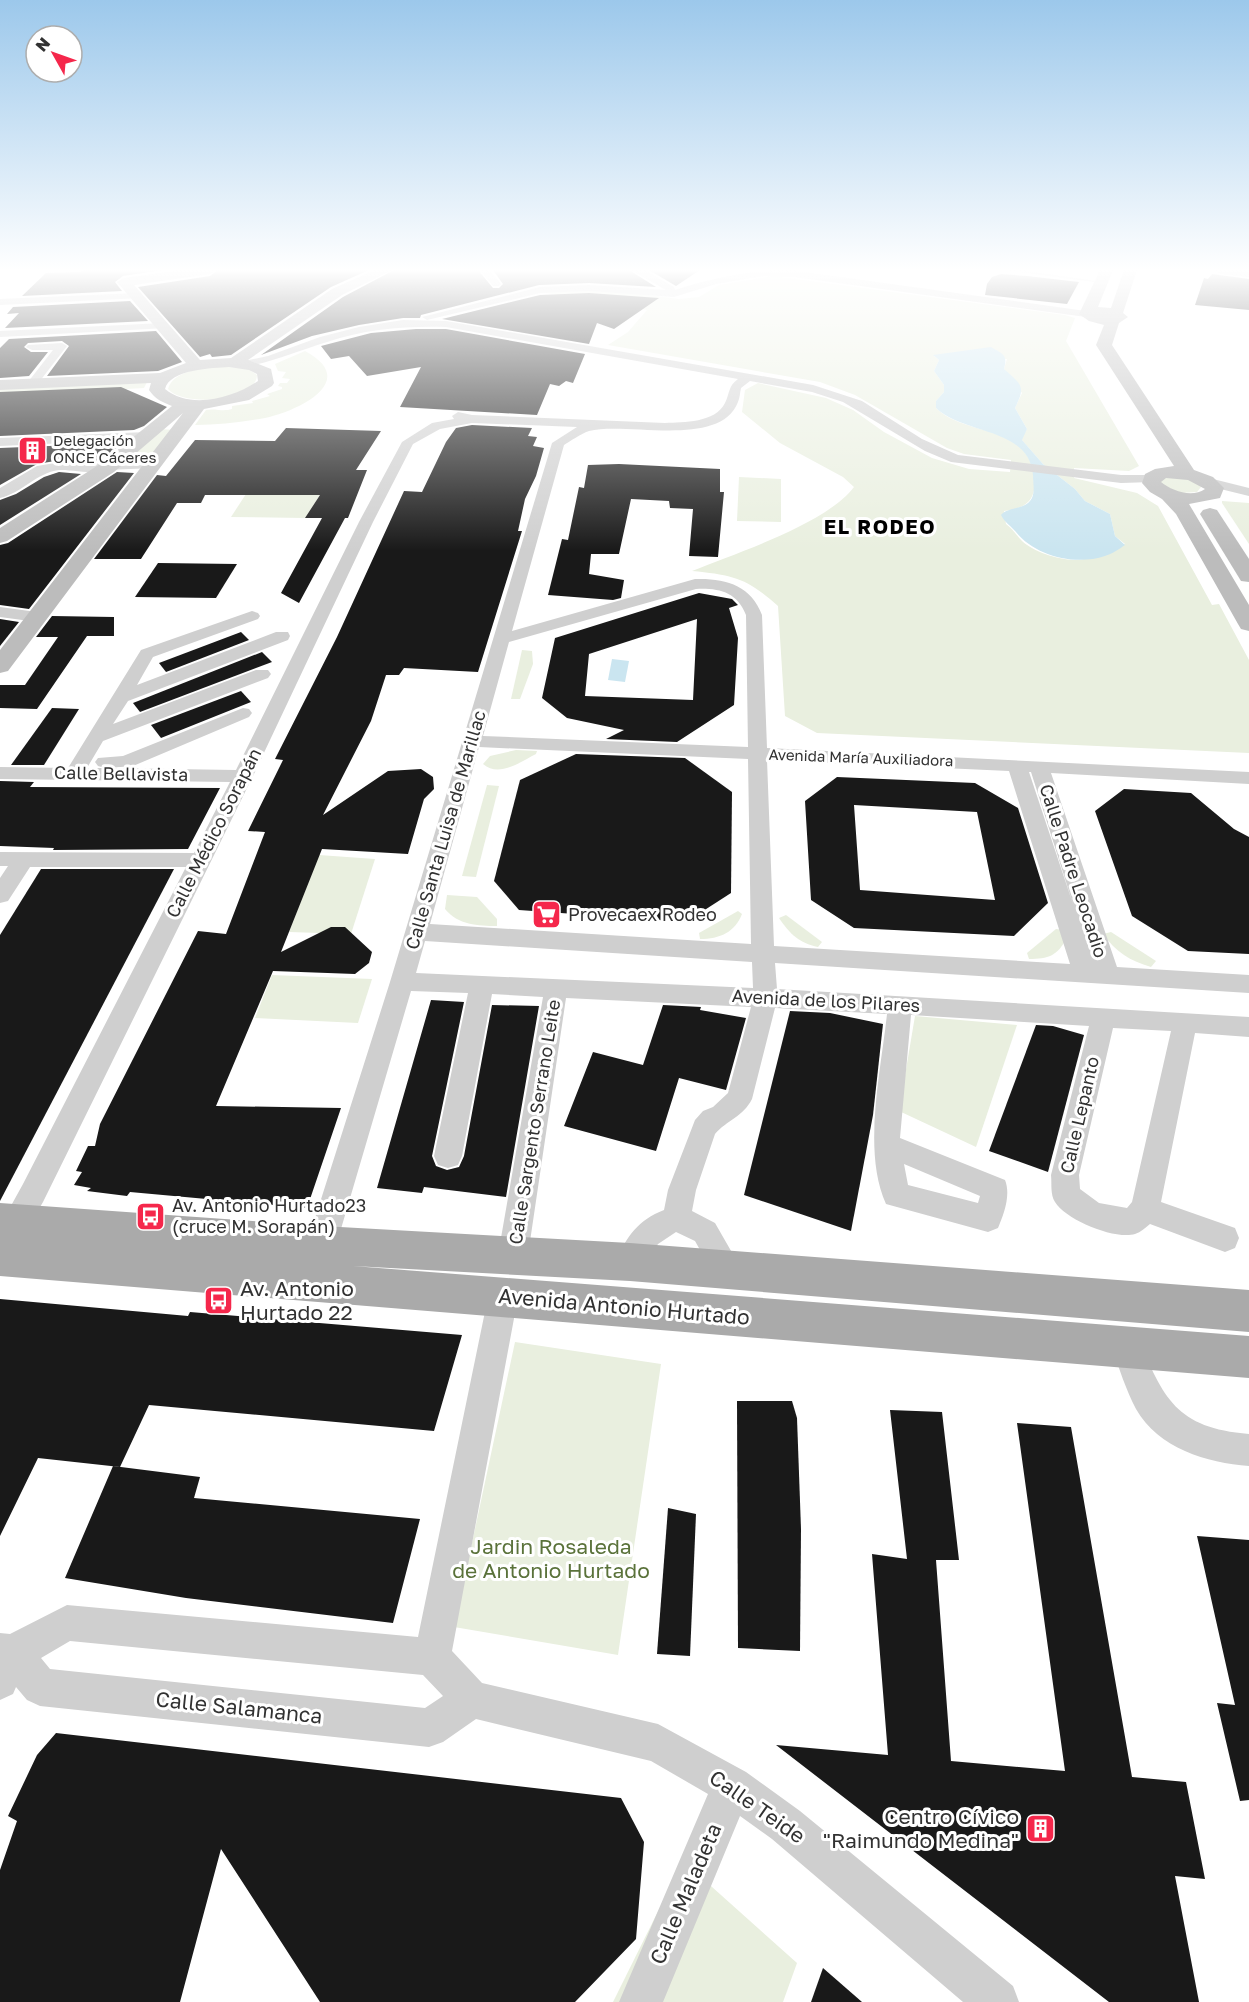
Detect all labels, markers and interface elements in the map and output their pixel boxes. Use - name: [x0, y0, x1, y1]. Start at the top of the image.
- north arrow: [24, 24, 84, 84]
- text: N: [31, 33, 54, 55]
- place label: Delegación ONCE Cáceres: [53, 431, 157, 466]
- building icon: Delegación ONCE Cáceres: [16, 434, 48, 466]
- district label: EL RODEO: [824, 514, 936, 538]
- street label: Calle Santa Luisa de Marillac: [400, 707, 490, 952]
- street label: Calle Médico Sorapán: [161, 744, 265, 921]
- street label: Avenida María Auxiliadora: [768, 745, 954, 769]
- street label: Calle Bellavista: [54, 761, 188, 785]
- street label: Calle Padre Leocadio: [1035, 781, 1112, 960]
- supermarket icon: Provecaex Rodeo: [531, 899, 563, 931]
- place label: Provecaex Rodeo: [568, 903, 717, 925]
- street label: Avenida de los Pilares: [731, 984, 921, 1016]
- street label: Calle Sargento Serrano Leite: [504, 998, 564, 1246]
- street label: Calle Lepanto: [1055, 1054, 1103, 1175]
- place label: Av. Antonio Hurtado23 (cruce M. Sorapán): [172, 1194, 366, 1237]
- bus stop icon: Av. Antonio Hurtado23 (cruce M. Sorapán): [135, 1200, 167, 1232]
- place label: Av. Antonio Hurtado 22: [240, 1275, 354, 1325]
- street label: Avenida Antonio Hurtado: [497, 1282, 751, 1330]
- bus stop icon: Av. Antonio Hurtado 22: [203, 1285, 235, 1317]
- park label: Jardin Rosaleda de Antonio Hurtado: [452, 1533, 650, 1583]
- street label: Calle Salamanca: [155, 1685, 324, 1729]
- street label: Calle Teide: [705, 1764, 810, 1849]
- place label: Centro Cívico "Raimundo Medina": [823, 1803, 1019, 1853]
- building icon: Centro Cívico "Raimundo Medina": [1024, 1813, 1056, 1845]
- street label: Calle Maladeta: [644, 1819, 726, 1968]

